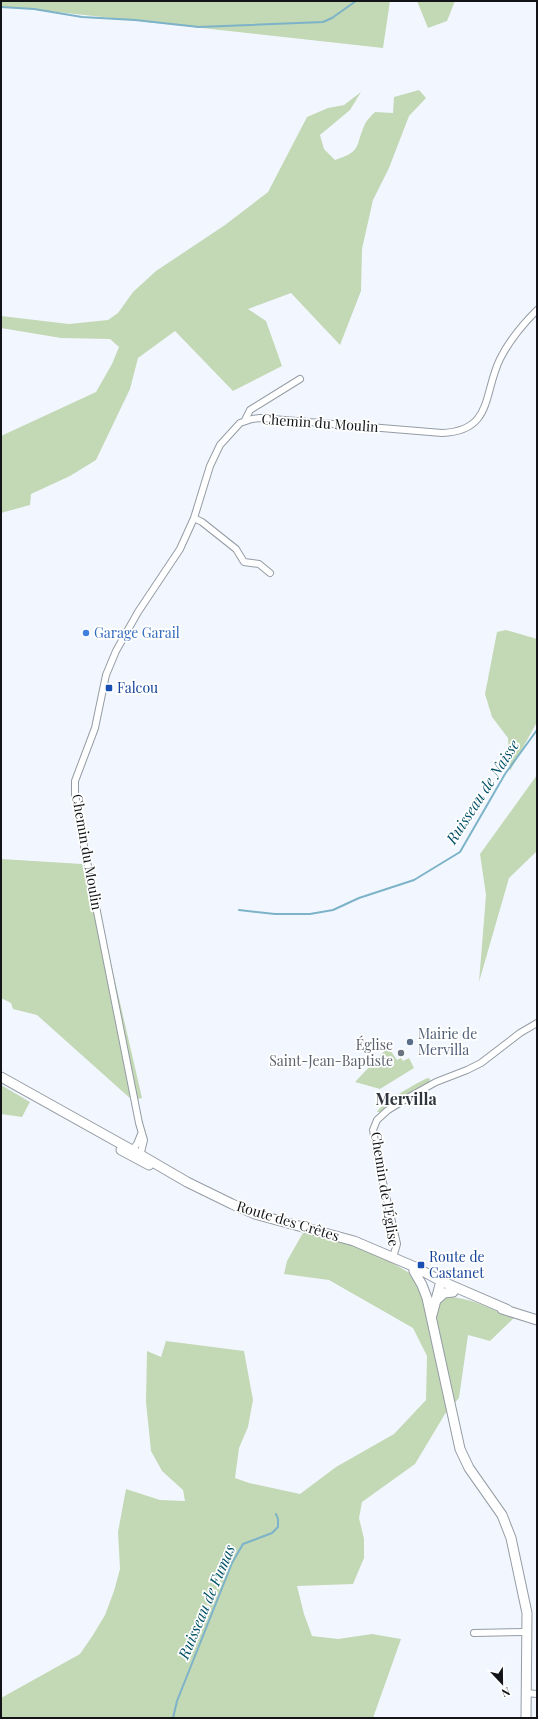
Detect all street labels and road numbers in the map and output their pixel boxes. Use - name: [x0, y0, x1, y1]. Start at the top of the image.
- street label: Chemin du Moulin: [261, 409, 380, 436]
- street label: Chemin du Moulin: [68, 793, 107, 912]
- street label: Chemin de l'Église: [367, 1130, 404, 1248]
- street label: Route des Crêtes: [235, 1196, 342, 1245]

